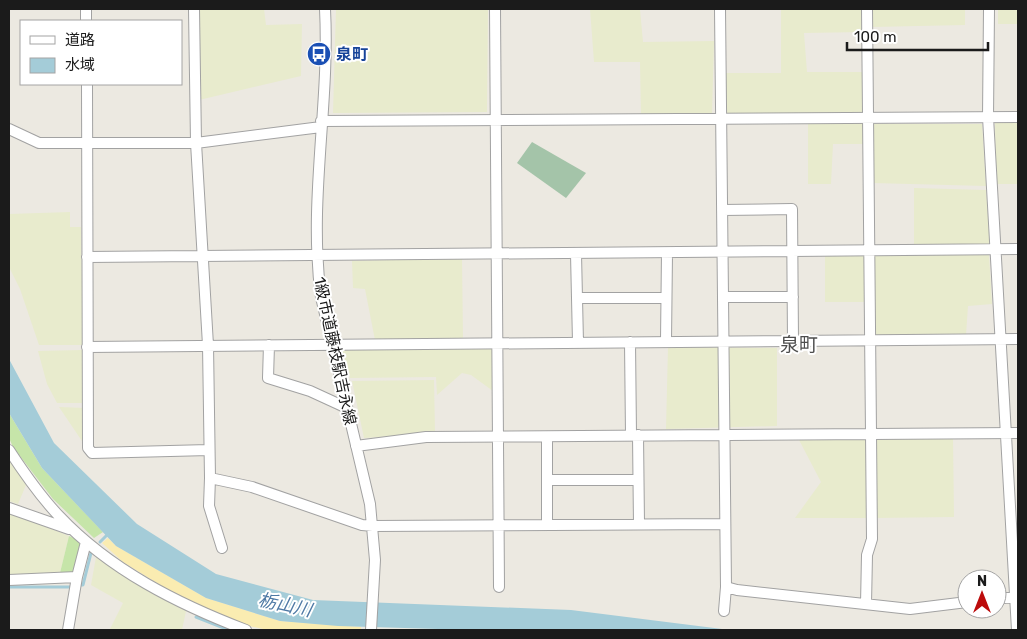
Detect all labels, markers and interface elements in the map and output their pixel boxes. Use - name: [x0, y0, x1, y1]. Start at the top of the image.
- legend: [20, 20, 182, 85]
- scale bar: [847, 20, 988, 52]
- text: 100 m: [854, 28, 896, 46]
- text: 道路: [65, 31, 95, 49]
- bus stop icon: 泉町: [306, 41, 332, 67]
- place label: 泉町: [336, 45, 368, 64]
- text: 水域: [65, 56, 95, 74]
- street label: 1級市道藤枝駅吉永線: [310, 275, 360, 427]
- district label: 泉町: [780, 333, 818, 356]
- north arrow: [957, 569, 1007, 619]
- text: N: [977, 573, 987, 590]
- water label: 栃山川: [256, 589, 316, 622]

